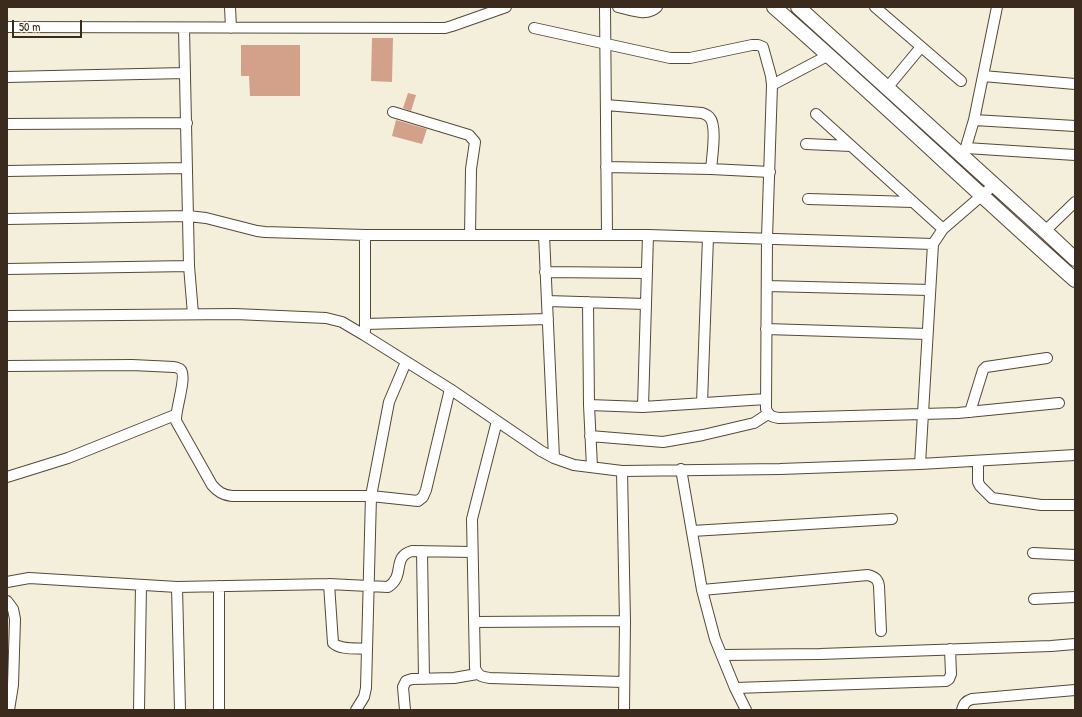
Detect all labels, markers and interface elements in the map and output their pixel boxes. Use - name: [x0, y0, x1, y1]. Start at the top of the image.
- scale bar: [14, 12, 84, 38]
- text: 50 m: [19, 18, 40, 35]

